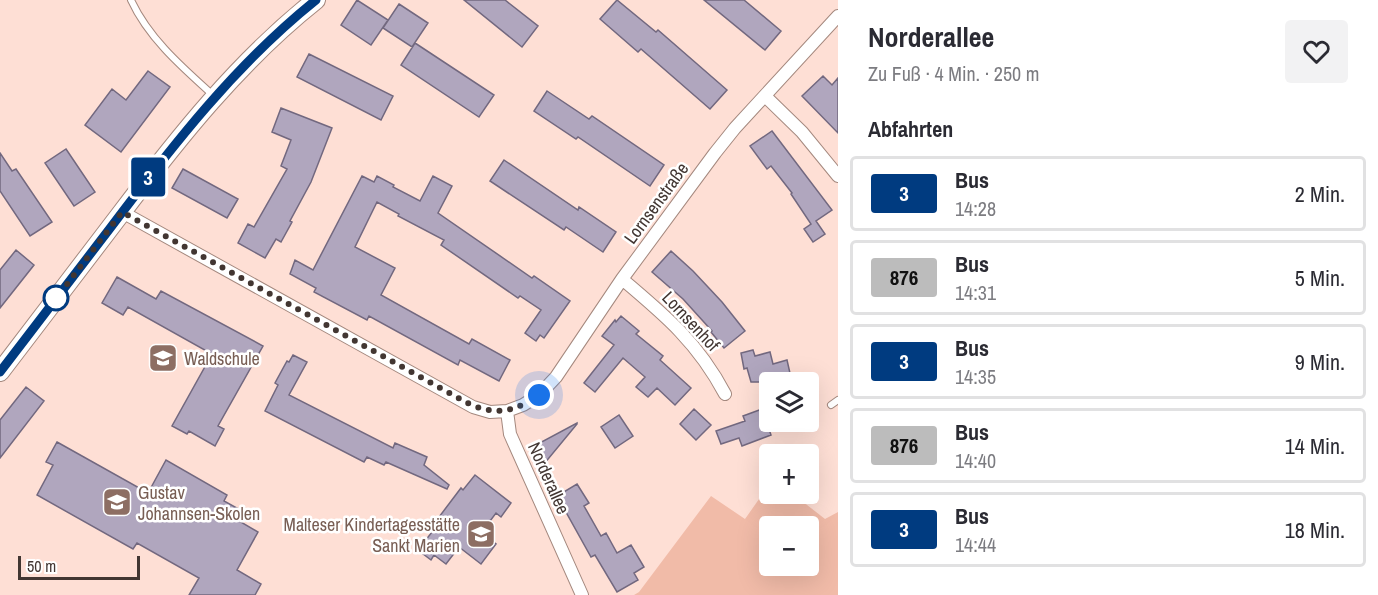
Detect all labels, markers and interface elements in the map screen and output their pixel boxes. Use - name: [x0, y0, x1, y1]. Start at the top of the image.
- text: Norderallee: [868, 18, 994, 56]
- button: heart: [1285, 20, 1348, 83]
- text: Zu Fuß · 4 Min. · 250 m: [868, 60, 1039, 87]
- text: Abfahrten: [868, 114, 953, 144]
- street label: Lornsenstraße: [618, 157, 694, 249]
- line badge: 3: [128, 158, 168, 196]
- text: 3: [143, 163, 153, 192]
- text: Bus: [955, 165, 989, 195]
- text: 3: [899, 179, 909, 208]
- text: 2 Min.: [1295, 179, 1345, 209]
- text: 14:28: [955, 195, 996, 222]
- text: Bus: [955, 249, 989, 279]
- text: 876: [890, 263, 918, 292]
- text: 5 Min.: [1295, 263, 1345, 293]
- text: 14:31: [955, 279, 996, 306]
- unlabelled marker: [43, 285, 69, 311]
- street label: Lornsenhof: [657, 285, 726, 357]
- text: Bus: [955, 333, 989, 363]
- school or university icon: Waldschule: [147, 342, 179, 374]
- place label: Waldschule: [184, 346, 260, 371]
- text: 3: [899, 347, 909, 376]
- text: 9 Min.: [1295, 347, 1345, 377]
- text: 14:35: [955, 363, 996, 390]
- map controls: [759, 372, 819, 576]
- button: layers: [759, 372, 819, 432]
- your location: [524, 380, 554, 410]
- text: Bus: [955, 417, 989, 447]
- text: 876: [890, 431, 918, 460]
- text: 14 Min.: [1285, 431, 1345, 461]
- street label: Norderallee: [522, 438, 576, 518]
- button: +: [759, 444, 819, 504]
- text: 14:40: [955, 447, 996, 474]
- place label: Gustav Johannsen-Skolen: [138, 480, 260, 526]
- school or university icon: Gustav Johannsen-Skolen: [101, 486, 133, 518]
- text: Bus: [955, 501, 989, 531]
- place label: Malteser Kindertagesstätte Sankt Marien: [284, 512, 460, 558]
- text: 3: [899, 515, 909, 544]
- text: 18 Min.: [1285, 515, 1345, 545]
- button: −: [759, 516, 819, 576]
- school or university icon: Malteser Kindertagesstätte Sankt Marien: [465, 518, 497, 550]
- text: 14:44: [955, 531, 996, 558]
- scale bar: [18, 553, 140, 580]
- text: 50 m: [27, 555, 56, 577]

